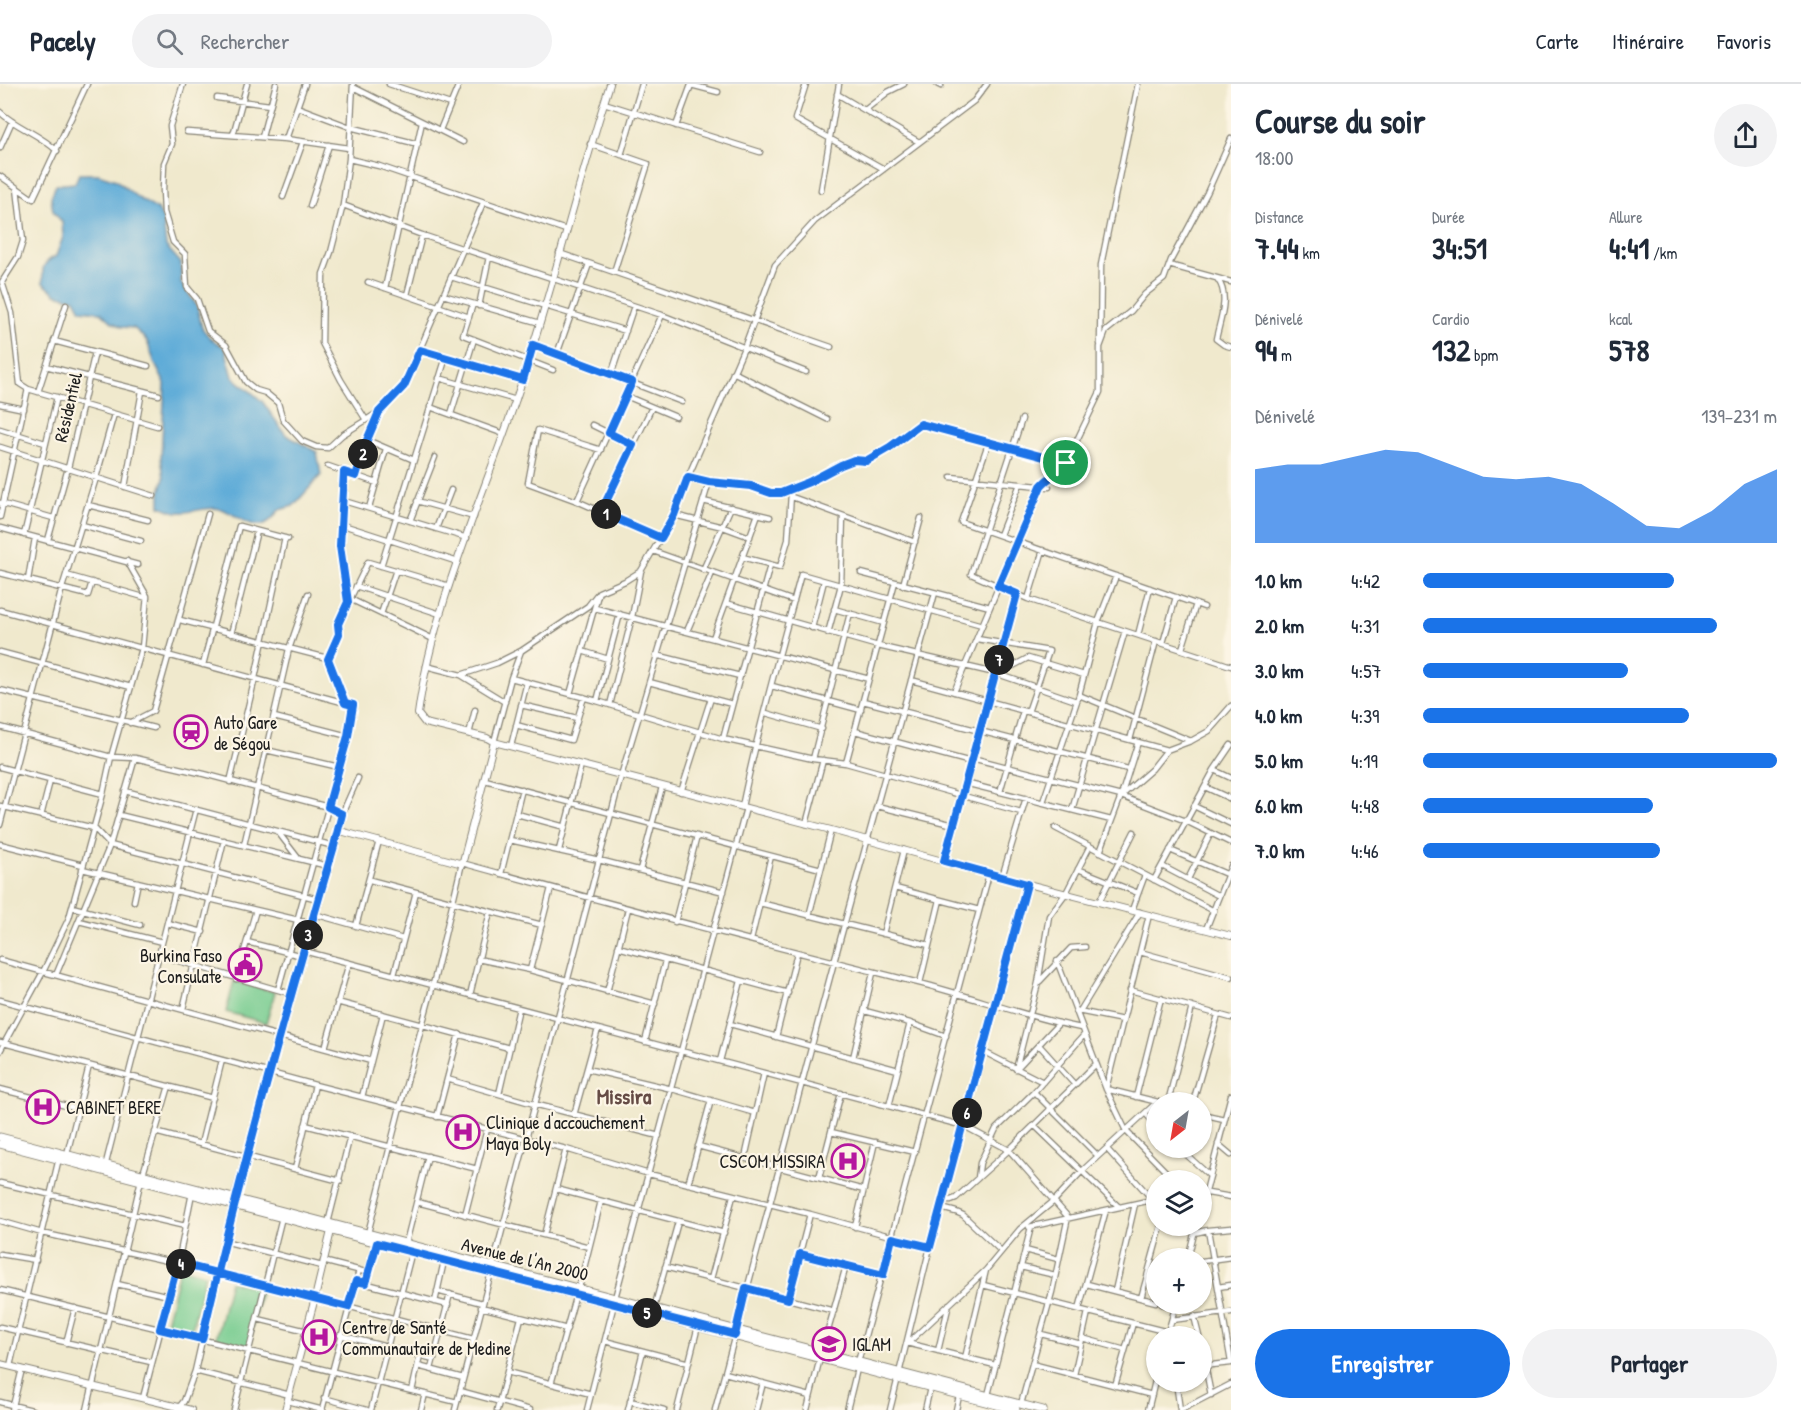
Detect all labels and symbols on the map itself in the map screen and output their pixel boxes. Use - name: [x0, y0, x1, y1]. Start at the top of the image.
- street label: Résidentiel: [48, 369, 88, 444]
- pin: [1040, 437, 1091, 488]
- pin: 2: [348, 439, 378, 469]
- pin: 1: [591, 499, 621, 529]
- pin: 7: [984, 645, 1014, 675]
- place label: Auto Gare de Ségou: [214, 710, 277, 756]
- station icon: Auto Gare de Ségou: [173, 714, 209, 750]
- pin: 3: [293, 920, 323, 950]
- place label: Burkina Faso Consulate: [140, 943, 222, 989]
- public building icon: Burkina Faso Consulate: [227, 947, 263, 983]
- district label: Missira: [597, 1082, 652, 1111]
- hospital icon: CABINET BERE: [25, 1089, 61, 1125]
- north arrow: [1146, 1092, 1212, 1158]
- place label: CABINET BERE: [66, 1095, 161, 1120]
- pin: 6: [952, 1098, 982, 1128]
- place label: Clinique d'accouchement Maya Boly: [486, 1110, 645, 1156]
- hospital icon: Clinique d'accouchement Maya Boly: [445, 1114, 481, 1150]
- hospital icon: CSCOM MISSIRA: [830, 1143, 866, 1179]
- place label: CSCOM MISSIRA: [720, 1149, 825, 1174]
- street label: Avenue de l'An 2000: [459, 1231, 591, 1287]
- pin: 4: [166, 1249, 196, 1279]
- pin: 5: [632, 1298, 662, 1328]
- place label: Centre de Santé Communautaire de Medine: [342, 1315, 511, 1361]
- hospital icon: Centre de Santé Communautaire de Medine: [301, 1319, 337, 1355]
- school or university icon: IGLAM: [811, 1326, 847, 1362]
- place label: IGLAM: [852, 1332, 891, 1357]

